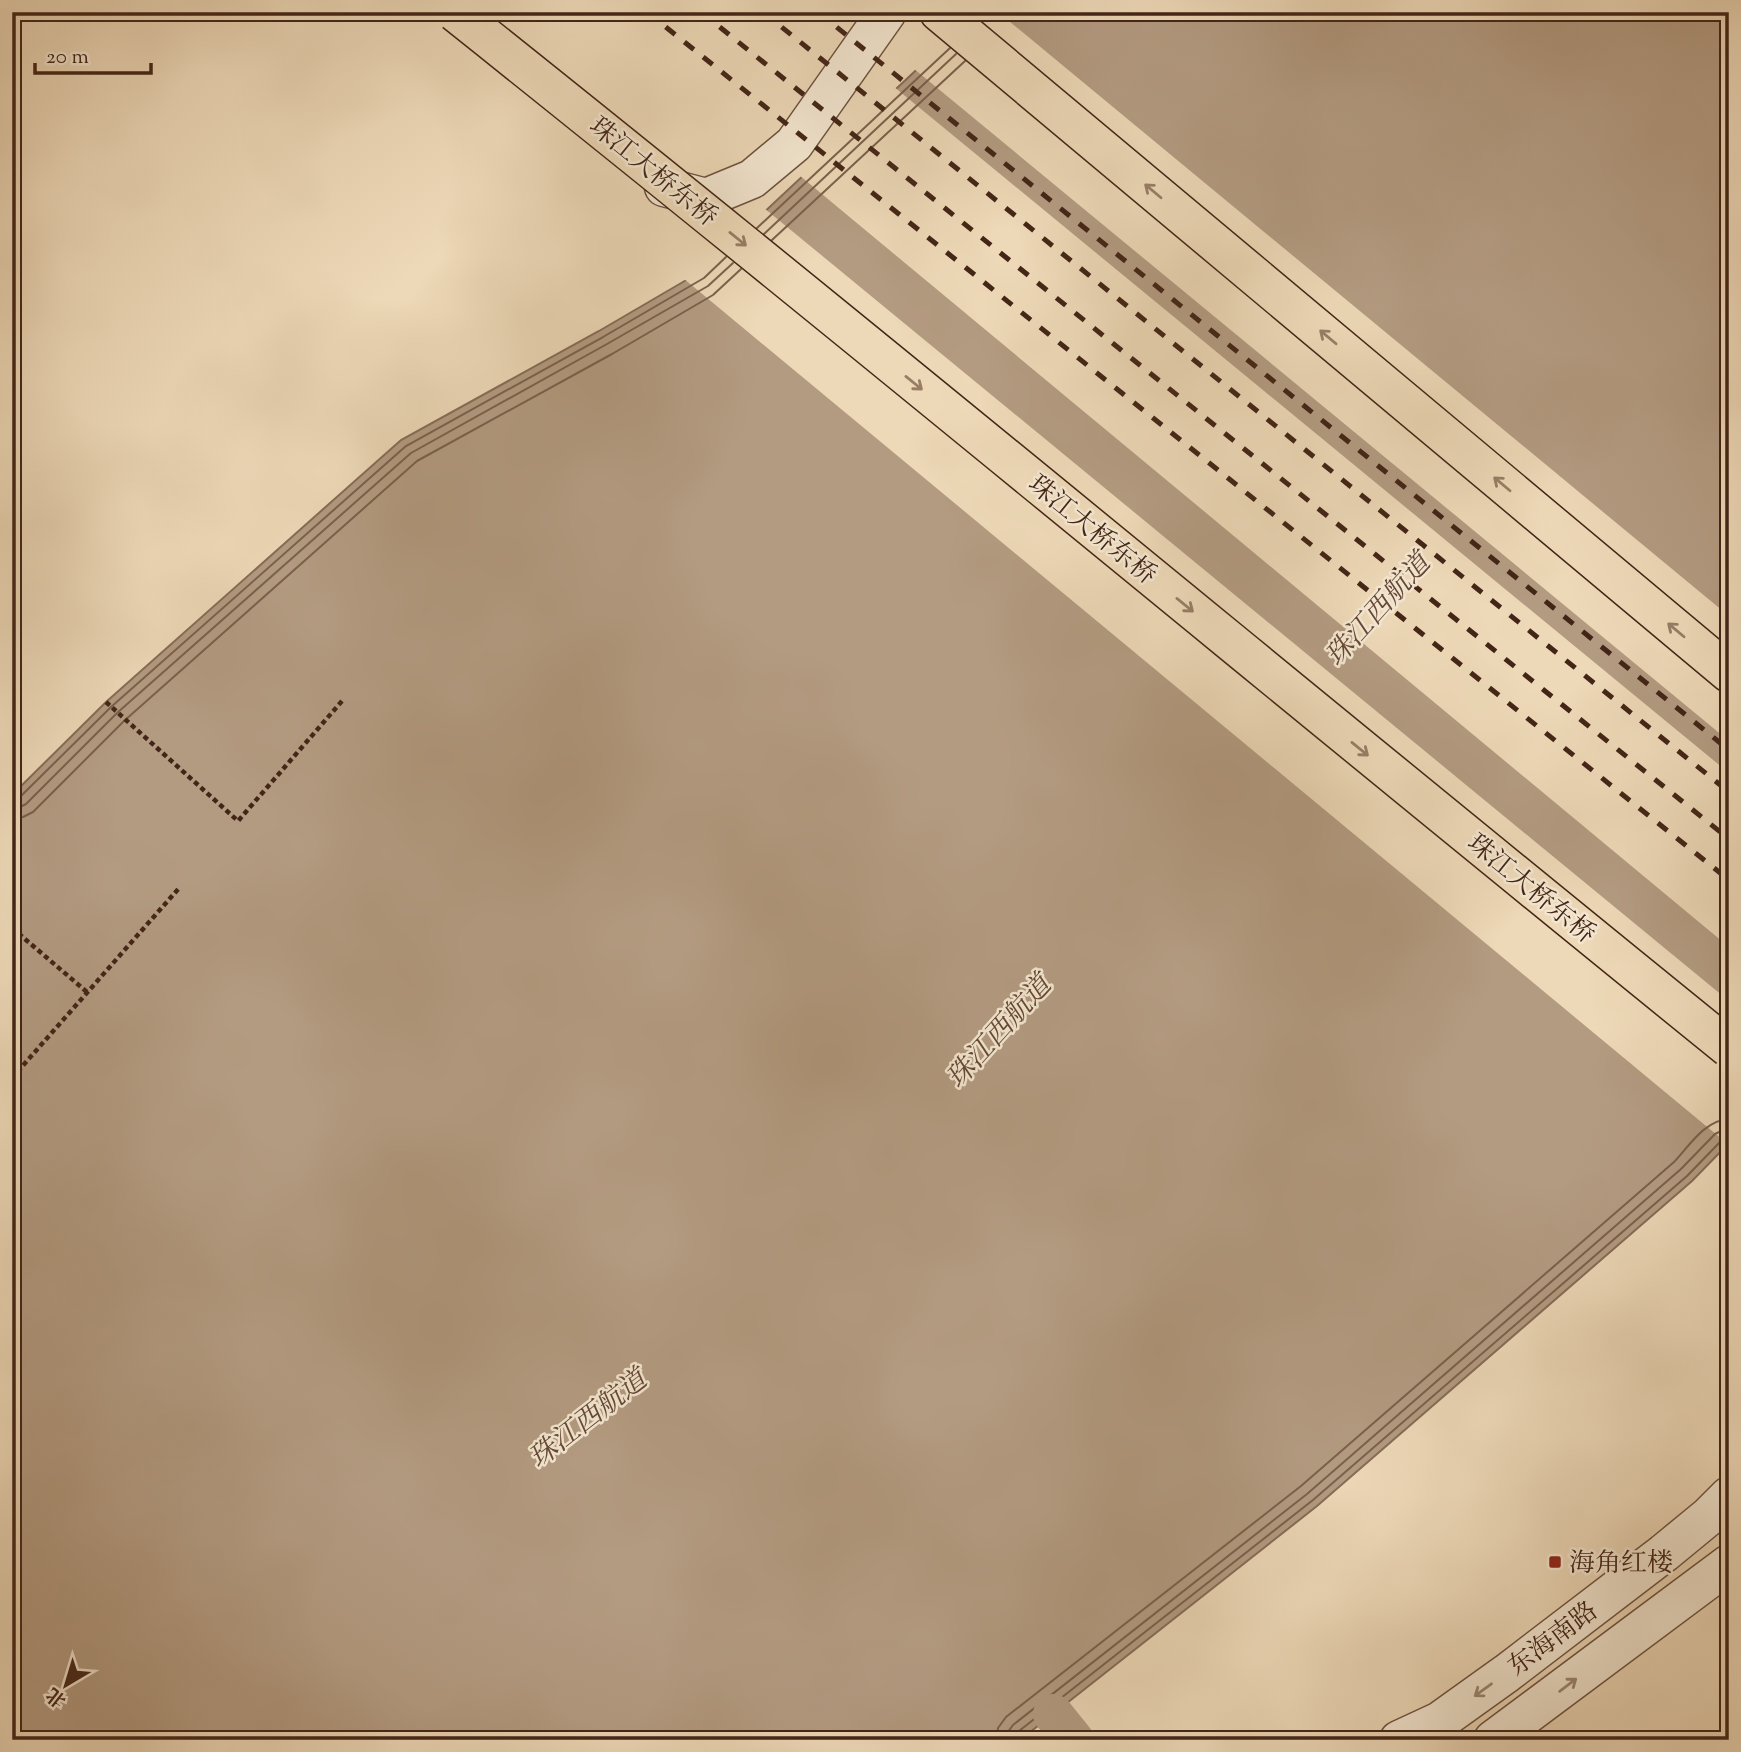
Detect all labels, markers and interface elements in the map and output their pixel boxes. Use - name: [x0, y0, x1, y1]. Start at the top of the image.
- scale bar: [35, 32, 150, 76]
- text: 20 m: [46, 43, 89, 73]
- street label: 珠江大桥东桥: [580, 109, 725, 236]
- one-way arrow: [1145, 184, 1163, 199]
- one-way arrow: [729, 231, 747, 246]
- one-way arrow: [1319, 330, 1337, 345]
- one-way arrow: [905, 375, 923, 391]
- street label: 珠江大桥东桥: [1019, 467, 1164, 594]
- one-way arrow: [1493, 476, 1511, 492]
- water label: 珠江西航道: [1318, 543, 1444, 676]
- one-way arrow: [1175, 597, 1193, 613]
- one-way arrow: [1668, 622, 1686, 637]
- one-way arrow: [1351, 741, 1369, 757]
- street label: 珠江大桥东桥: [1458, 826, 1603, 953]
- water label: 珠江西航道: [939, 965, 1065, 1098]
- water label: 珠江西航道: [521, 1359, 659, 1479]
- place label: 海角红楼: [1569, 1546, 1673, 1583]
- marker: 海角红楼: [1547, 1554, 1563, 1570]
- street label: 东海南路: [1501, 1594, 1606, 1686]
- north arrow: [32, 1650, 102, 1720]
- one-way arrow: [1558, 1678, 1577, 1693]
- text: 北: [41, 1680, 73, 1713]
- one-way arrow: [1474, 1683, 1493, 1697]

